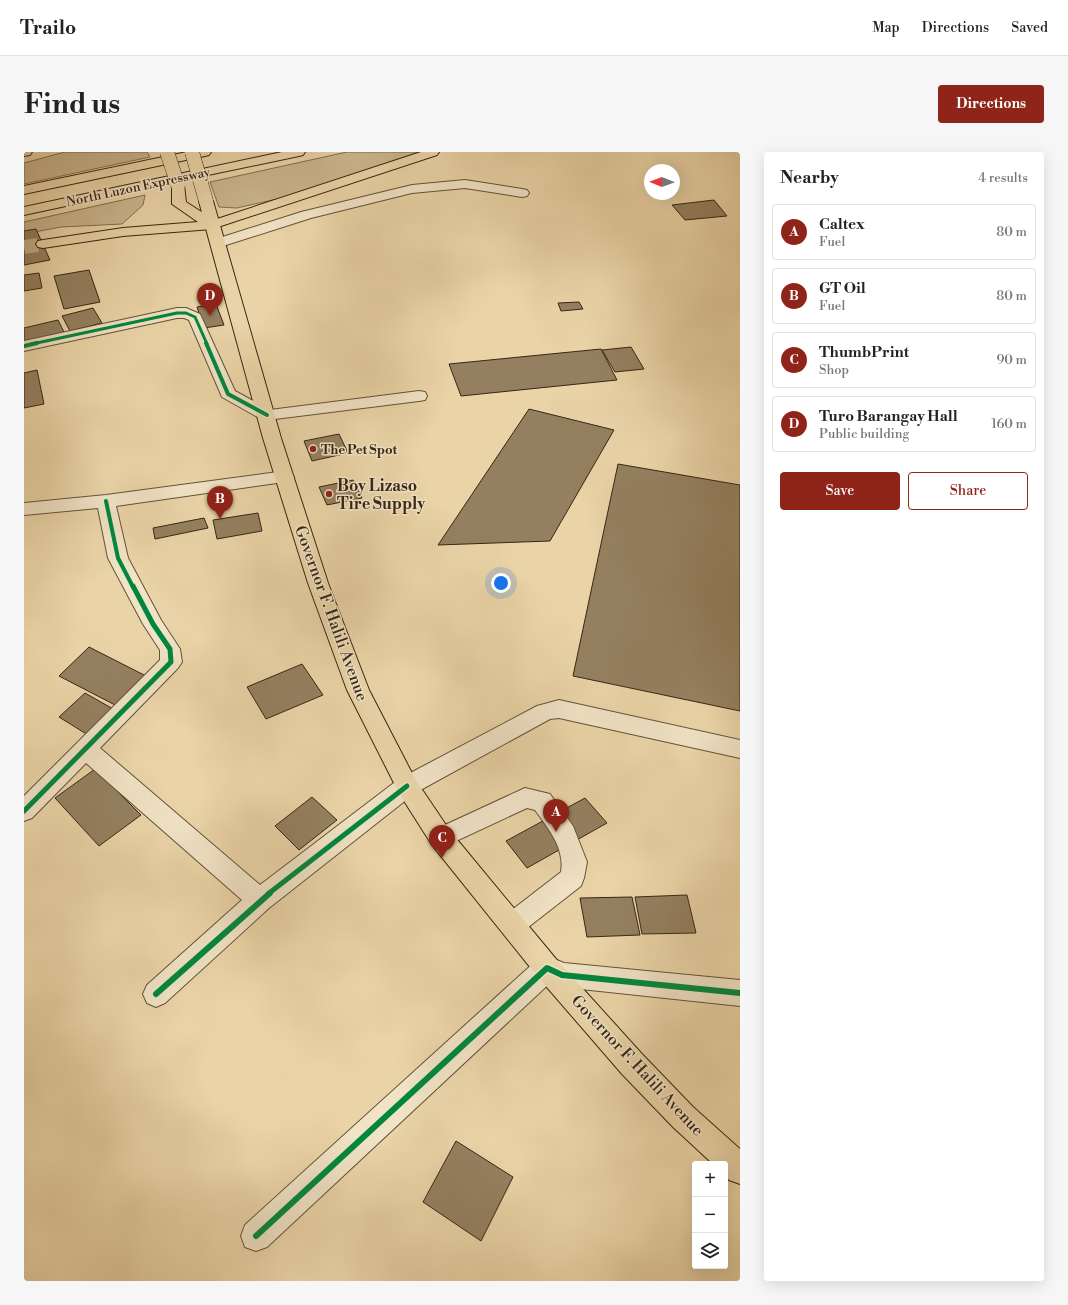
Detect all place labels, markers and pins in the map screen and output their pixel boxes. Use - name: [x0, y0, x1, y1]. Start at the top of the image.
- pin: D: [197, 283, 223, 316]
- place label: The Pet Spot: [321, 442, 398, 458]
- marker: The Pet Spot: [308, 444, 318, 454]
- place label: Boy Lizaso Tire Supply: [337, 476, 426, 514]
- pin: B: [207, 486, 233, 519]
- marker: Boy Lizaso Tire Supply: [324, 489, 334, 499]
- pin: A: [543, 799, 569, 832]
- pin: C: [429, 825, 455, 858]

